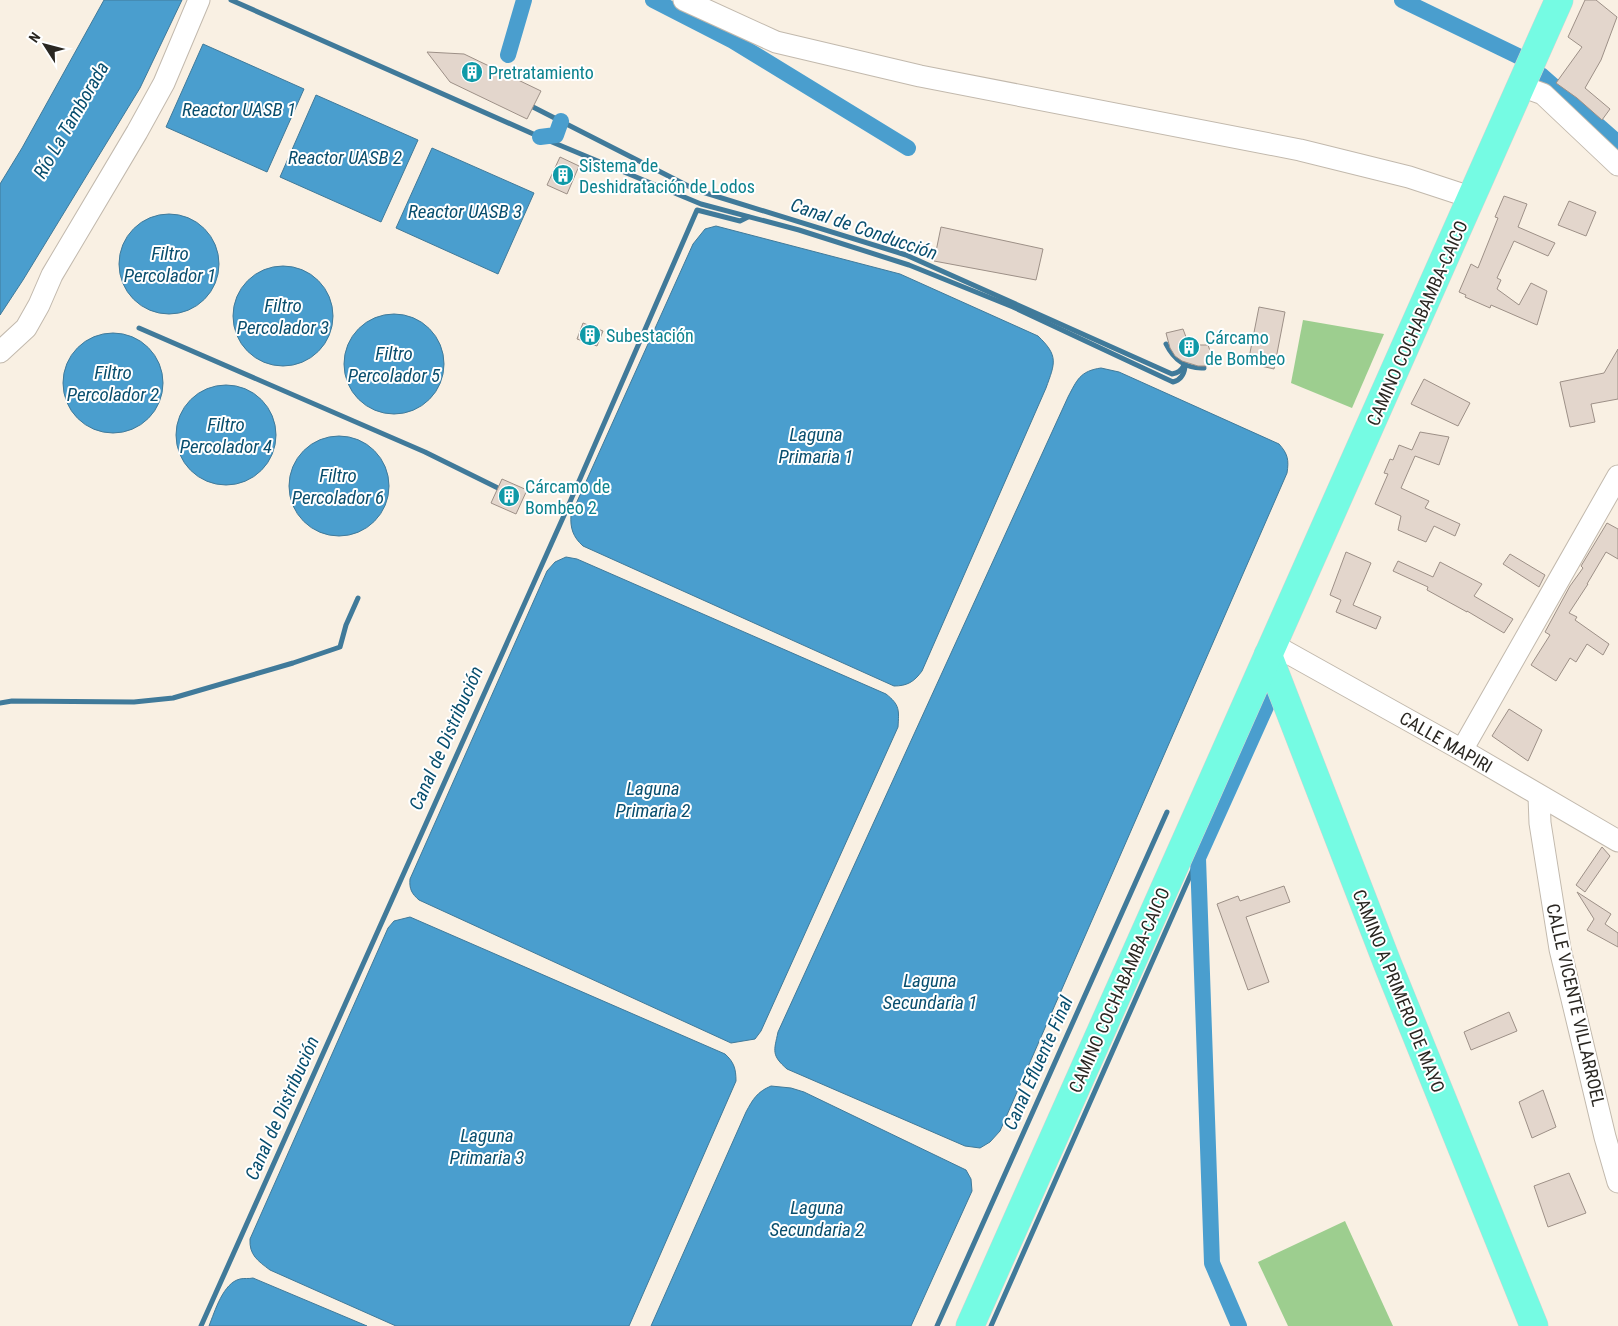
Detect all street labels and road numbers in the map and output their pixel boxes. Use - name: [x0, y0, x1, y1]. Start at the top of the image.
- street label: CAMINO COCHABAMBA-CAICO: [1362, 217, 1472, 429]
- street label: CALLE MAPIRI: [1396, 707, 1496, 777]
- street label: CAMINO COCHABAMBA-CAICO: [1064, 884, 1174, 1096]
- street label: CAMINO A PRIMERO DE MAYO: [1349, 886, 1449, 1096]
- street label: CALLE VICENTE VILLARROEL: [1542, 902, 1610, 1109]

